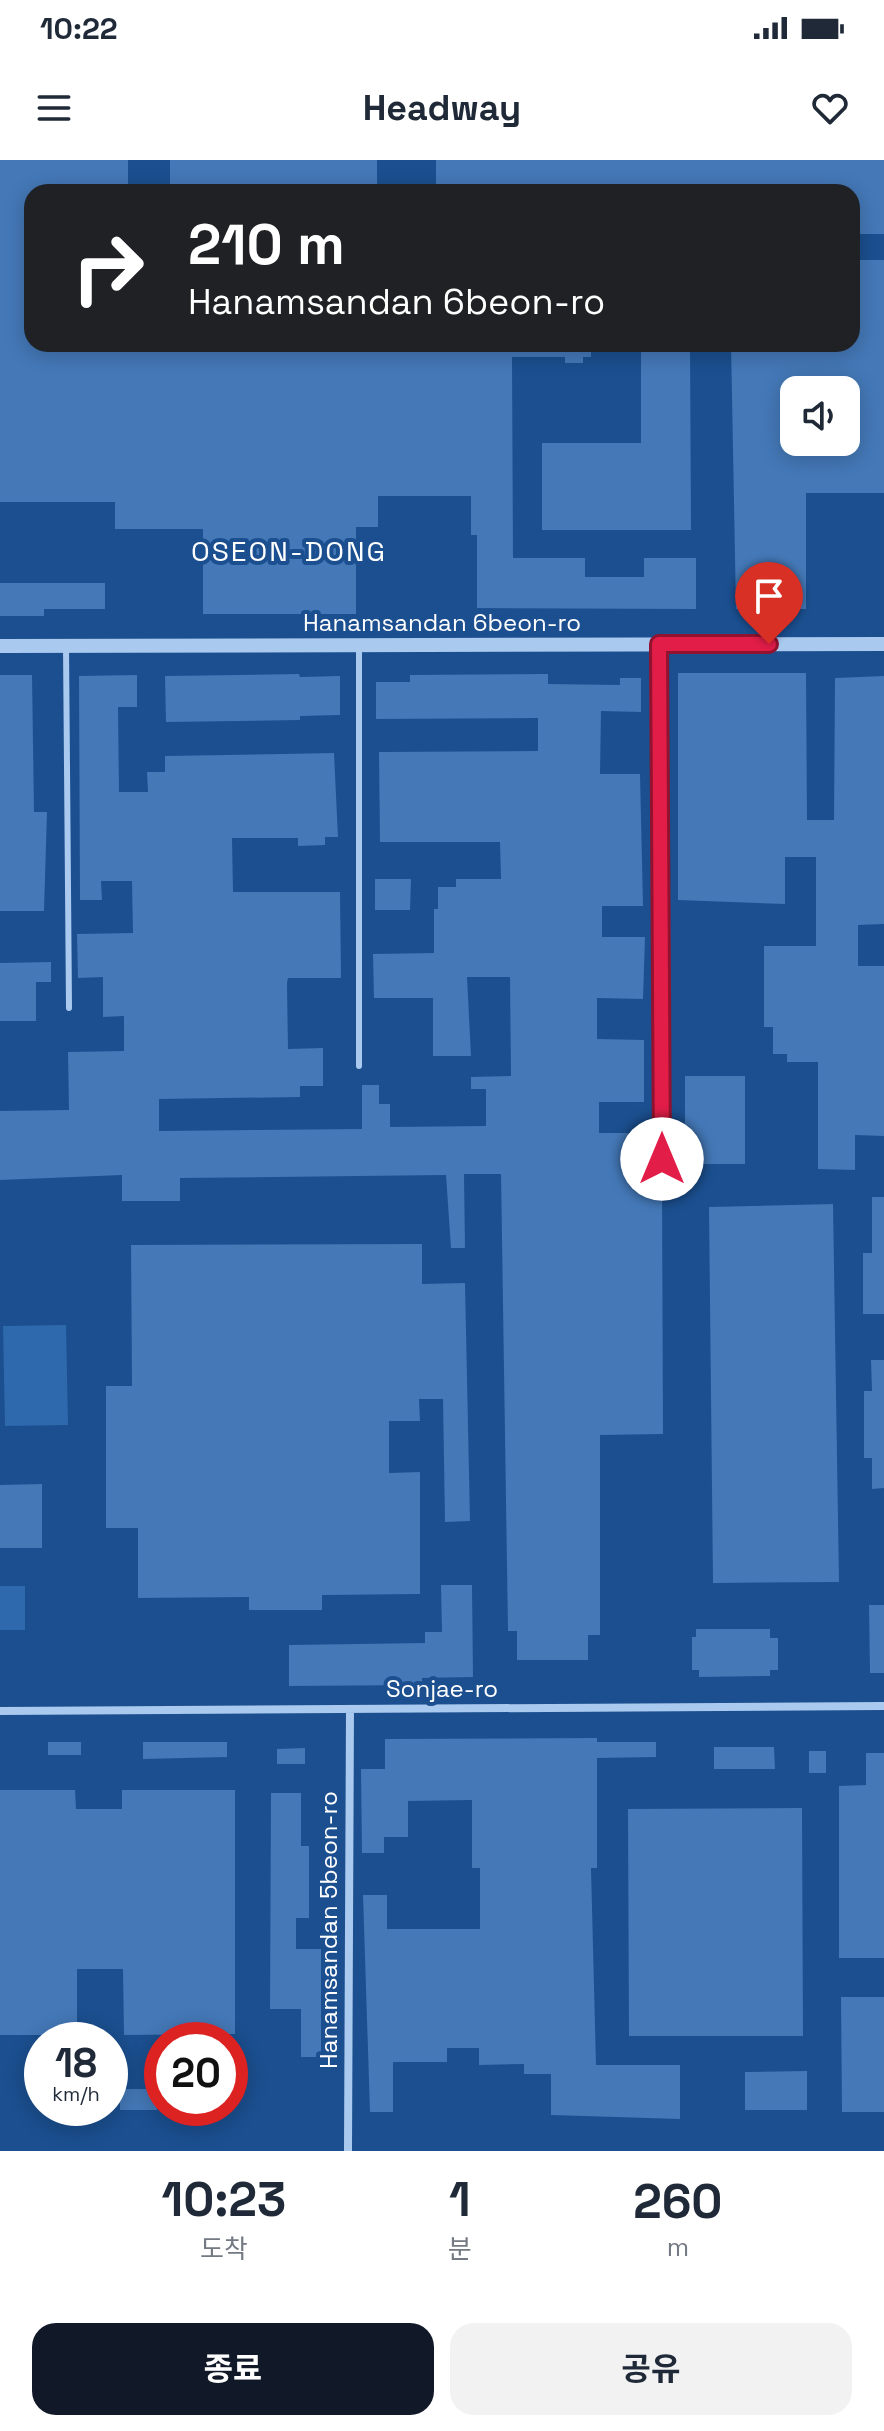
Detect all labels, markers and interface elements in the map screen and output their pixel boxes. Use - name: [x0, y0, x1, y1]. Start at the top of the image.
- text: 10:22: [40, 9, 118, 48]
- text: Headway: [363, 85, 521, 131]
- icon: menu: [32, 86, 76, 130]
- icon: heart: [808, 86, 852, 130]
- text: 210 m: [188, 209, 345, 280]
- icon: right: [56, 216, 160, 320]
- text: Hanamsandan 6beon-ro: [188, 279, 605, 325]
- map controls: [780, 376, 860, 456]
- button: sound: [780, 376, 860, 456]
- district label: OSEON-DONG: [191, 533, 387, 569]
- pin: [735, 562, 803, 644]
- icon: arrive: [747, 574, 791, 618]
- street label: Hanamsandan 6beon-ro: [303, 607, 581, 638]
- position arrow: [620, 1117, 704, 1201]
- street label: Sonjae-ro: [386, 1673, 498, 1704]
- street label: Hanamsandan 5beon-ro: [313, 1791, 344, 2069]
- speed limit sign: 20: [144, 2022, 248, 2126]
- text: 18: [55, 2038, 97, 2089]
- text: km/h: [52, 2081, 100, 2107]
- text: 10:23: [161, 2169, 286, 2230]
- text: 1: [449, 2169, 471, 2230]
- text: 260: [633, 2171, 722, 2232]
- text: m: [667, 2230, 689, 2264]
- text: 도착: [200, 2232, 248, 2266]
- text: 분: [448, 2232, 472, 2266]
- button: 종료: [32, 2323, 434, 2415]
- button: 공유: [450, 2323, 852, 2415]

